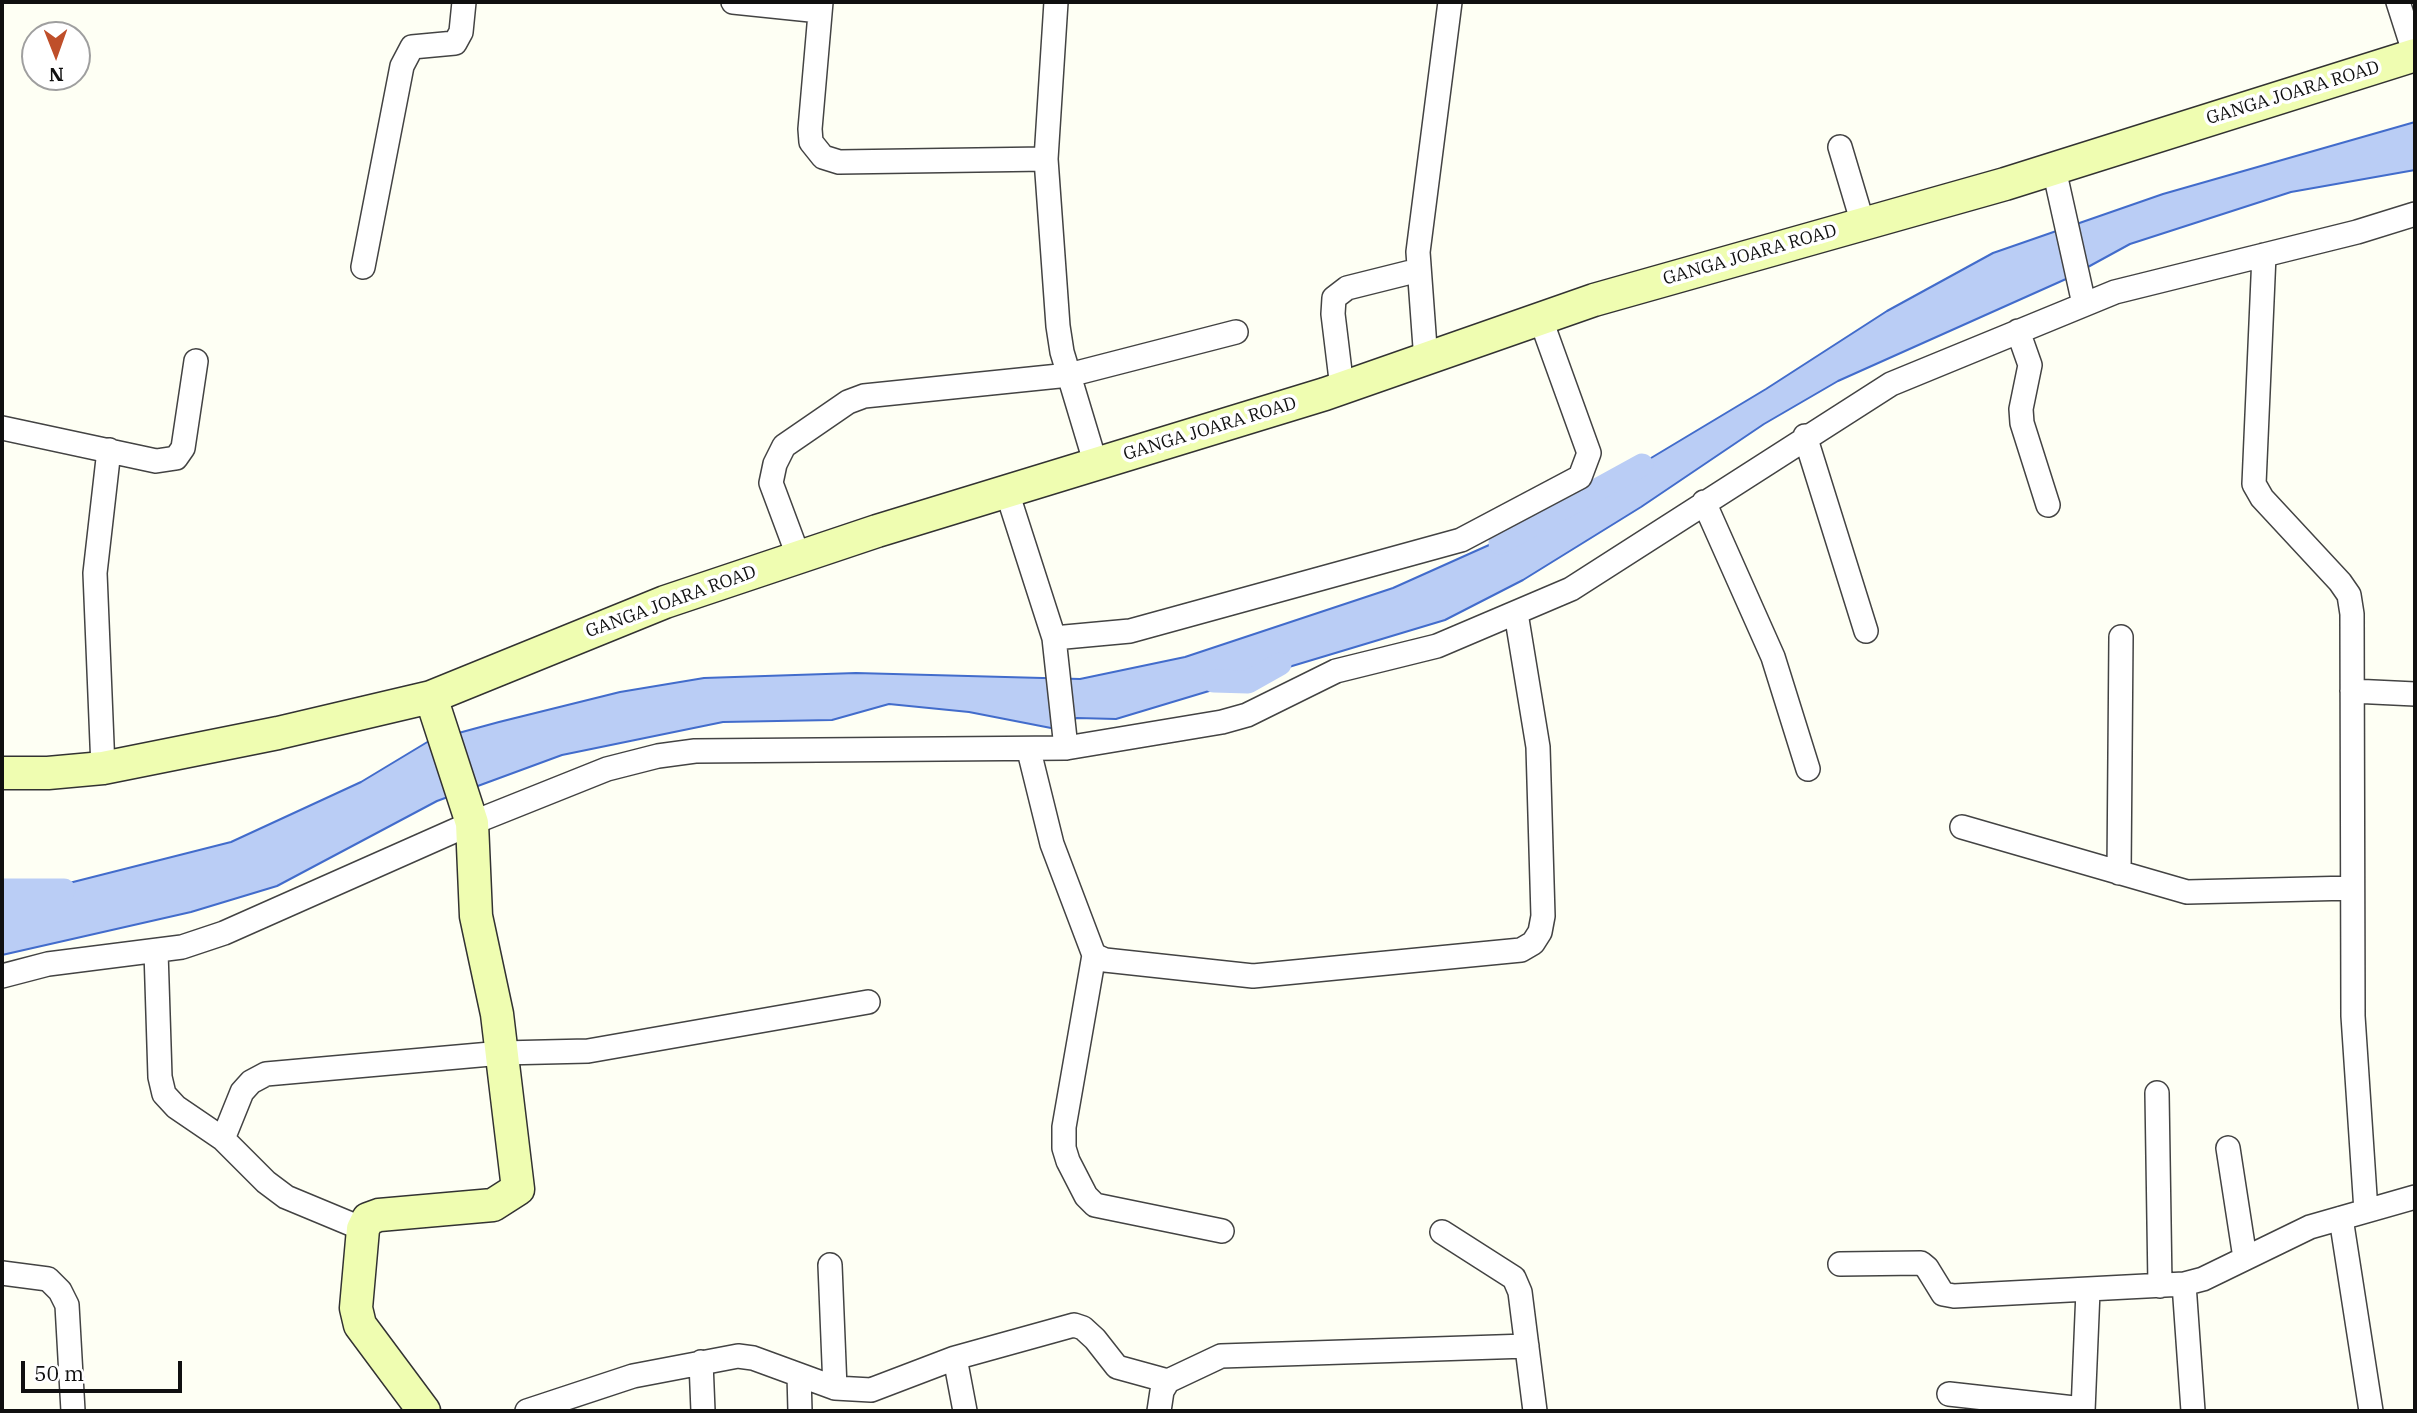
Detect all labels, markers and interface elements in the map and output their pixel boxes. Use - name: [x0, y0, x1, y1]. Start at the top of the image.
- north arrow: [21, 21, 91, 91]
- street label: GANGA JOARA ROAD: [2204, 56, 2382, 130]
- text: N: [49, 63, 64, 87]
- street label: GANGA JOARA ROAD: [1661, 220, 1839, 290]
- street label: GANGA JOARA ROAD: [1121, 392, 1299, 466]
- street label: GANGA JOARA ROAD: [583, 561, 759, 643]
- scale bar: [24, 1346, 186, 1390]
- text: 50 m: [34, 1359, 84, 1387]

